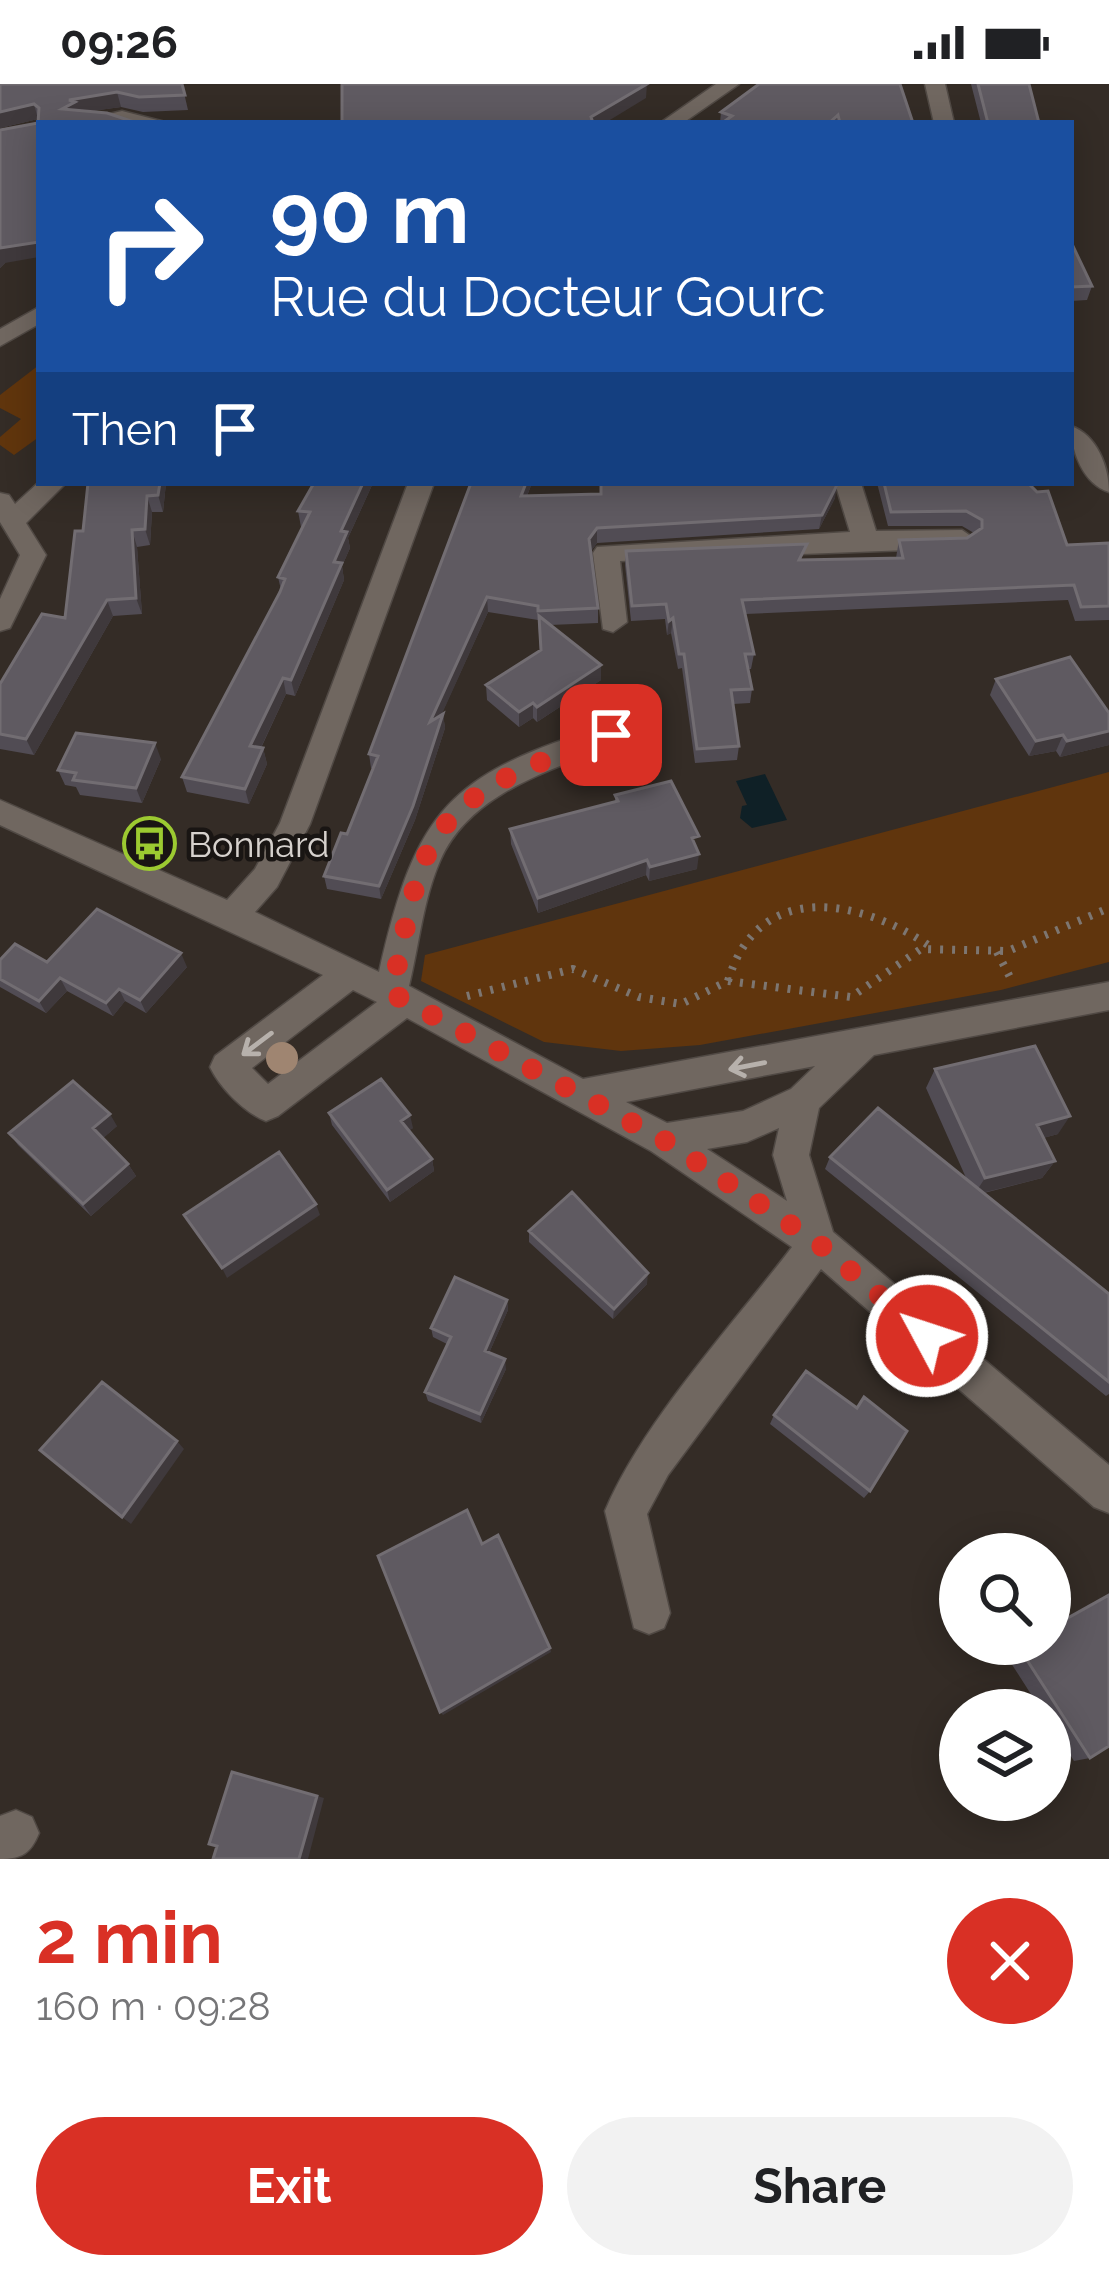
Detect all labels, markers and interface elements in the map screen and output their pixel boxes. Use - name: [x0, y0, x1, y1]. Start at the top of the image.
- text: 09:26: [60, 16, 178, 69]
- text: 90 m: [270, 164, 469, 263]
- icon: right: [72, 168, 228, 324]
- text: Rue du Docteur Gourc: [270, 265, 826, 329]
- icon: arrive: [202, 396, 268, 462]
- text: Then: [72, 403, 178, 456]
- pin: [560, 684, 662, 786]
- icon: arrive: [578, 702, 644, 768]
- bus stop icon: Bonnard: [121, 816, 177, 872]
- place label: Bonnard: [188, 823, 330, 865]
- one-way arrow: [242, 1030, 274, 1056]
- one-way arrow: [728, 1056, 767, 1078]
- position arrow: [864, 1273, 990, 1399]
- map controls: [939, 1533, 1071, 1821]
- button: search: [939, 1533, 1071, 1665]
- button: layers: [939, 1689, 1071, 1821]
- text: 2 min: [36, 1895, 223, 1980]
- button: close: [947, 1898, 1073, 2024]
- text: 160 m · 09:28: [36, 1983, 271, 2029]
- button: Exit: [36, 2117, 543, 2255]
- button: Share: [567, 2117, 1073, 2255]

